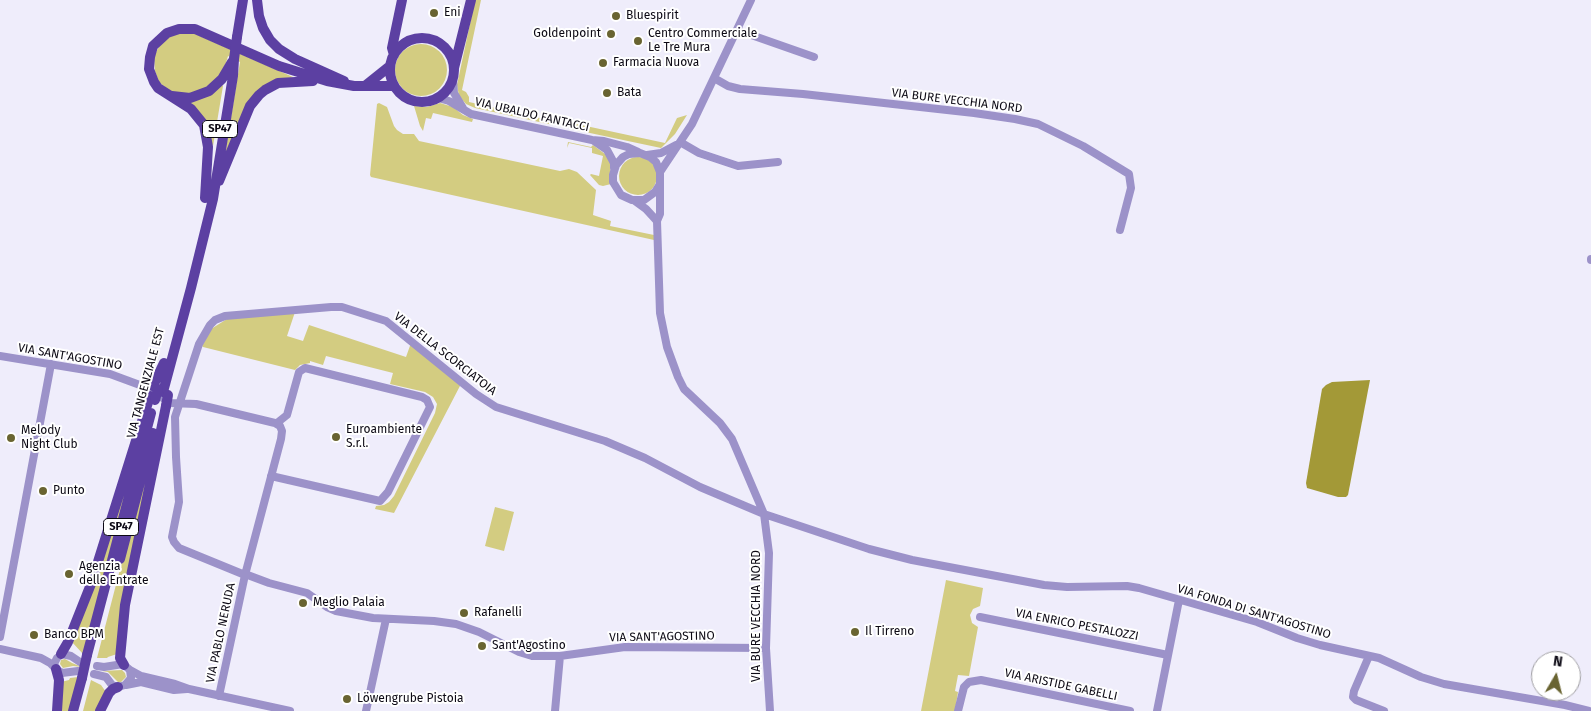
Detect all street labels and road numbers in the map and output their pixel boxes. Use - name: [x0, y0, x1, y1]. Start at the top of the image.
- street label: VIA BURE VECCHIA NORD: [891, 86, 1023, 116]
- street label: VIA UBALDO FANTACCI: [473, 95, 591, 135]
- road number: SP47: [202, 120, 238, 138]
- street label: VIA DELLA SCORCIATOIA: [391, 310, 499, 398]
- street label: VIA TANGENZIALE EST: [124, 326, 168, 440]
- street label: VIA SANT'AGOSTINO: [17, 341, 123, 373]
- road number: SP47: [104, 518, 138, 536]
- street label: VIA BURE VECCHIA NORD: [750, 550, 764, 682]
- street label: VIA PABLO NERUDA: [203, 582, 239, 684]
- street label: VIA FONDA DI SANT'AGOSTINO: [1175, 582, 1333, 642]
- street label: VIA ENRICO PESTALOZZI: [1014, 606, 1140, 644]
- street label: VIA SANT'AGOSTINO: [609, 629, 715, 645]
- street label: VIA ARISTIDE GABELLI: [1003, 666, 1119, 704]

